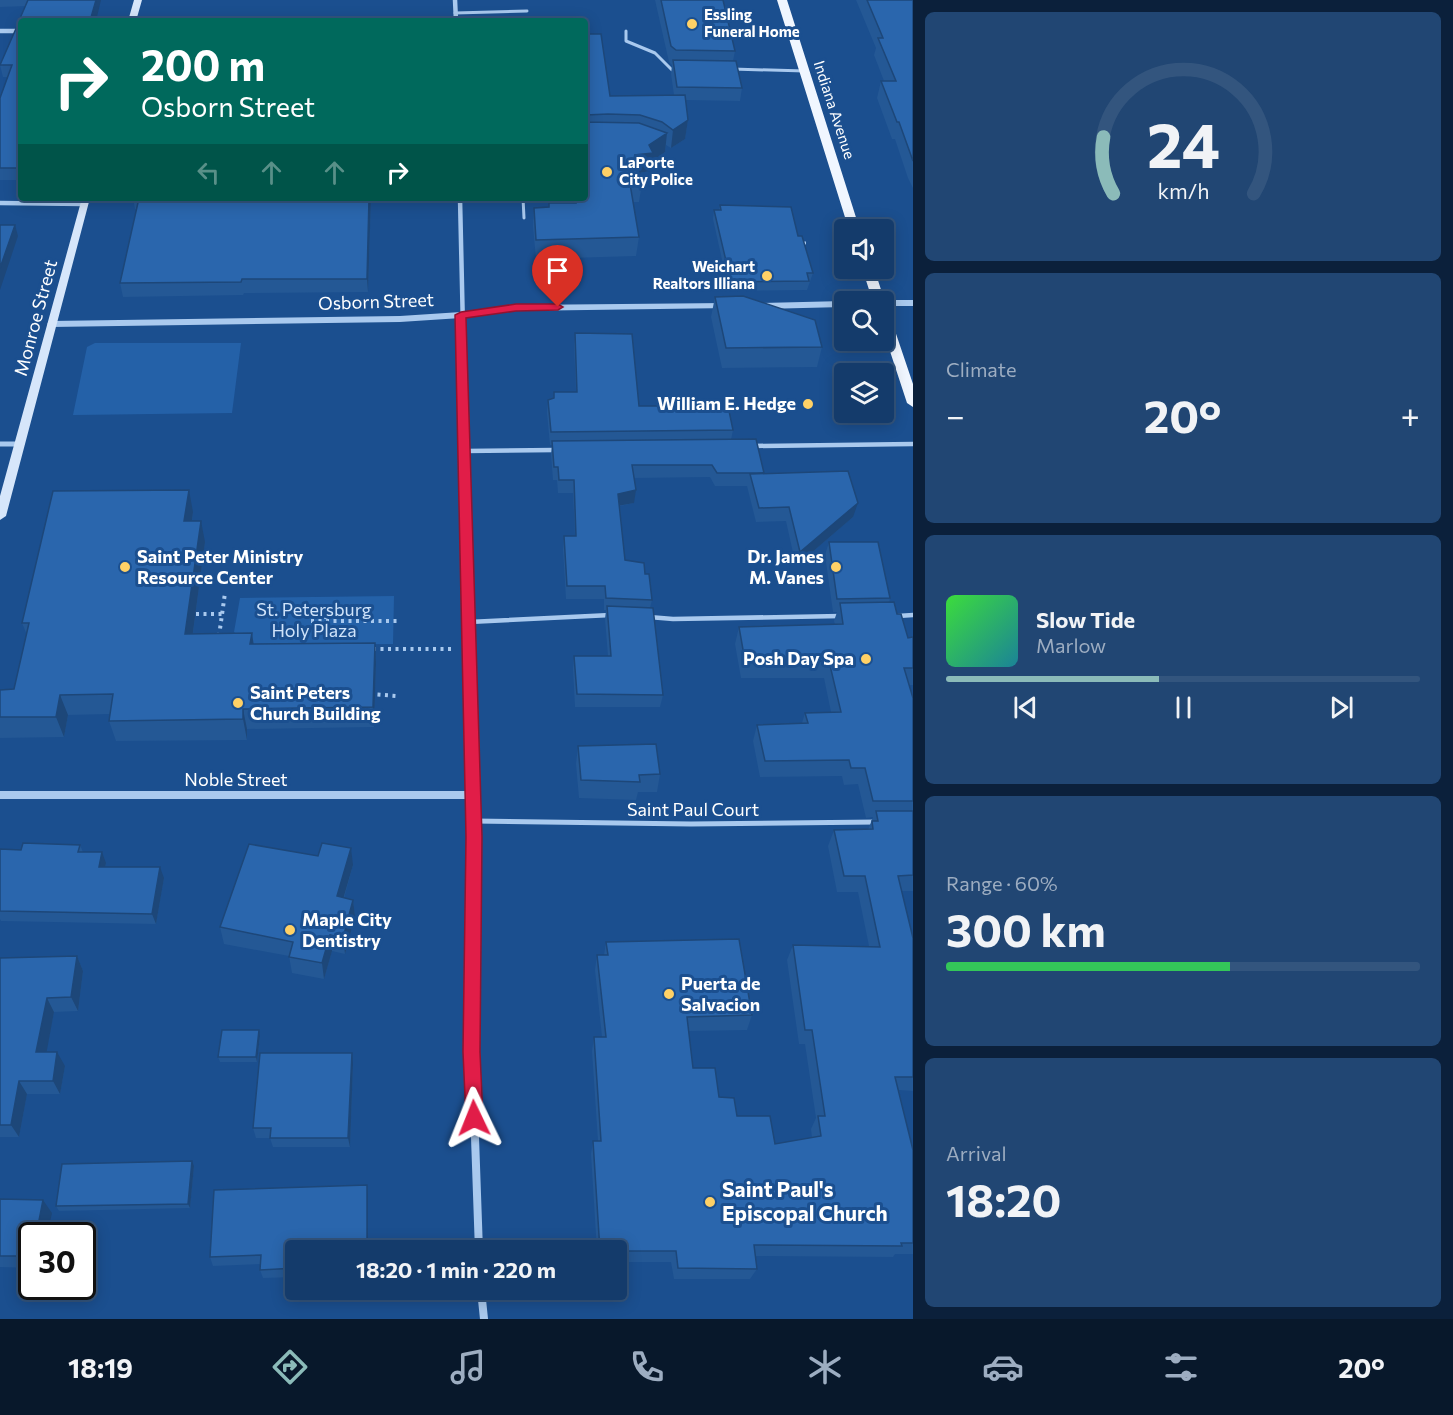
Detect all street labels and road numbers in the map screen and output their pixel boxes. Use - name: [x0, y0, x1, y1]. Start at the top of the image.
- street label: Indiana Avenue: [811, 58, 859, 161]
- street label: Monroe Street: [9, 257, 61, 378]
- street label: Osborn Street: [318, 288, 434, 314]
- street label: Noble Street: [184, 768, 288, 790]
- street label: Saint Paul Court: [627, 798, 759, 820]

